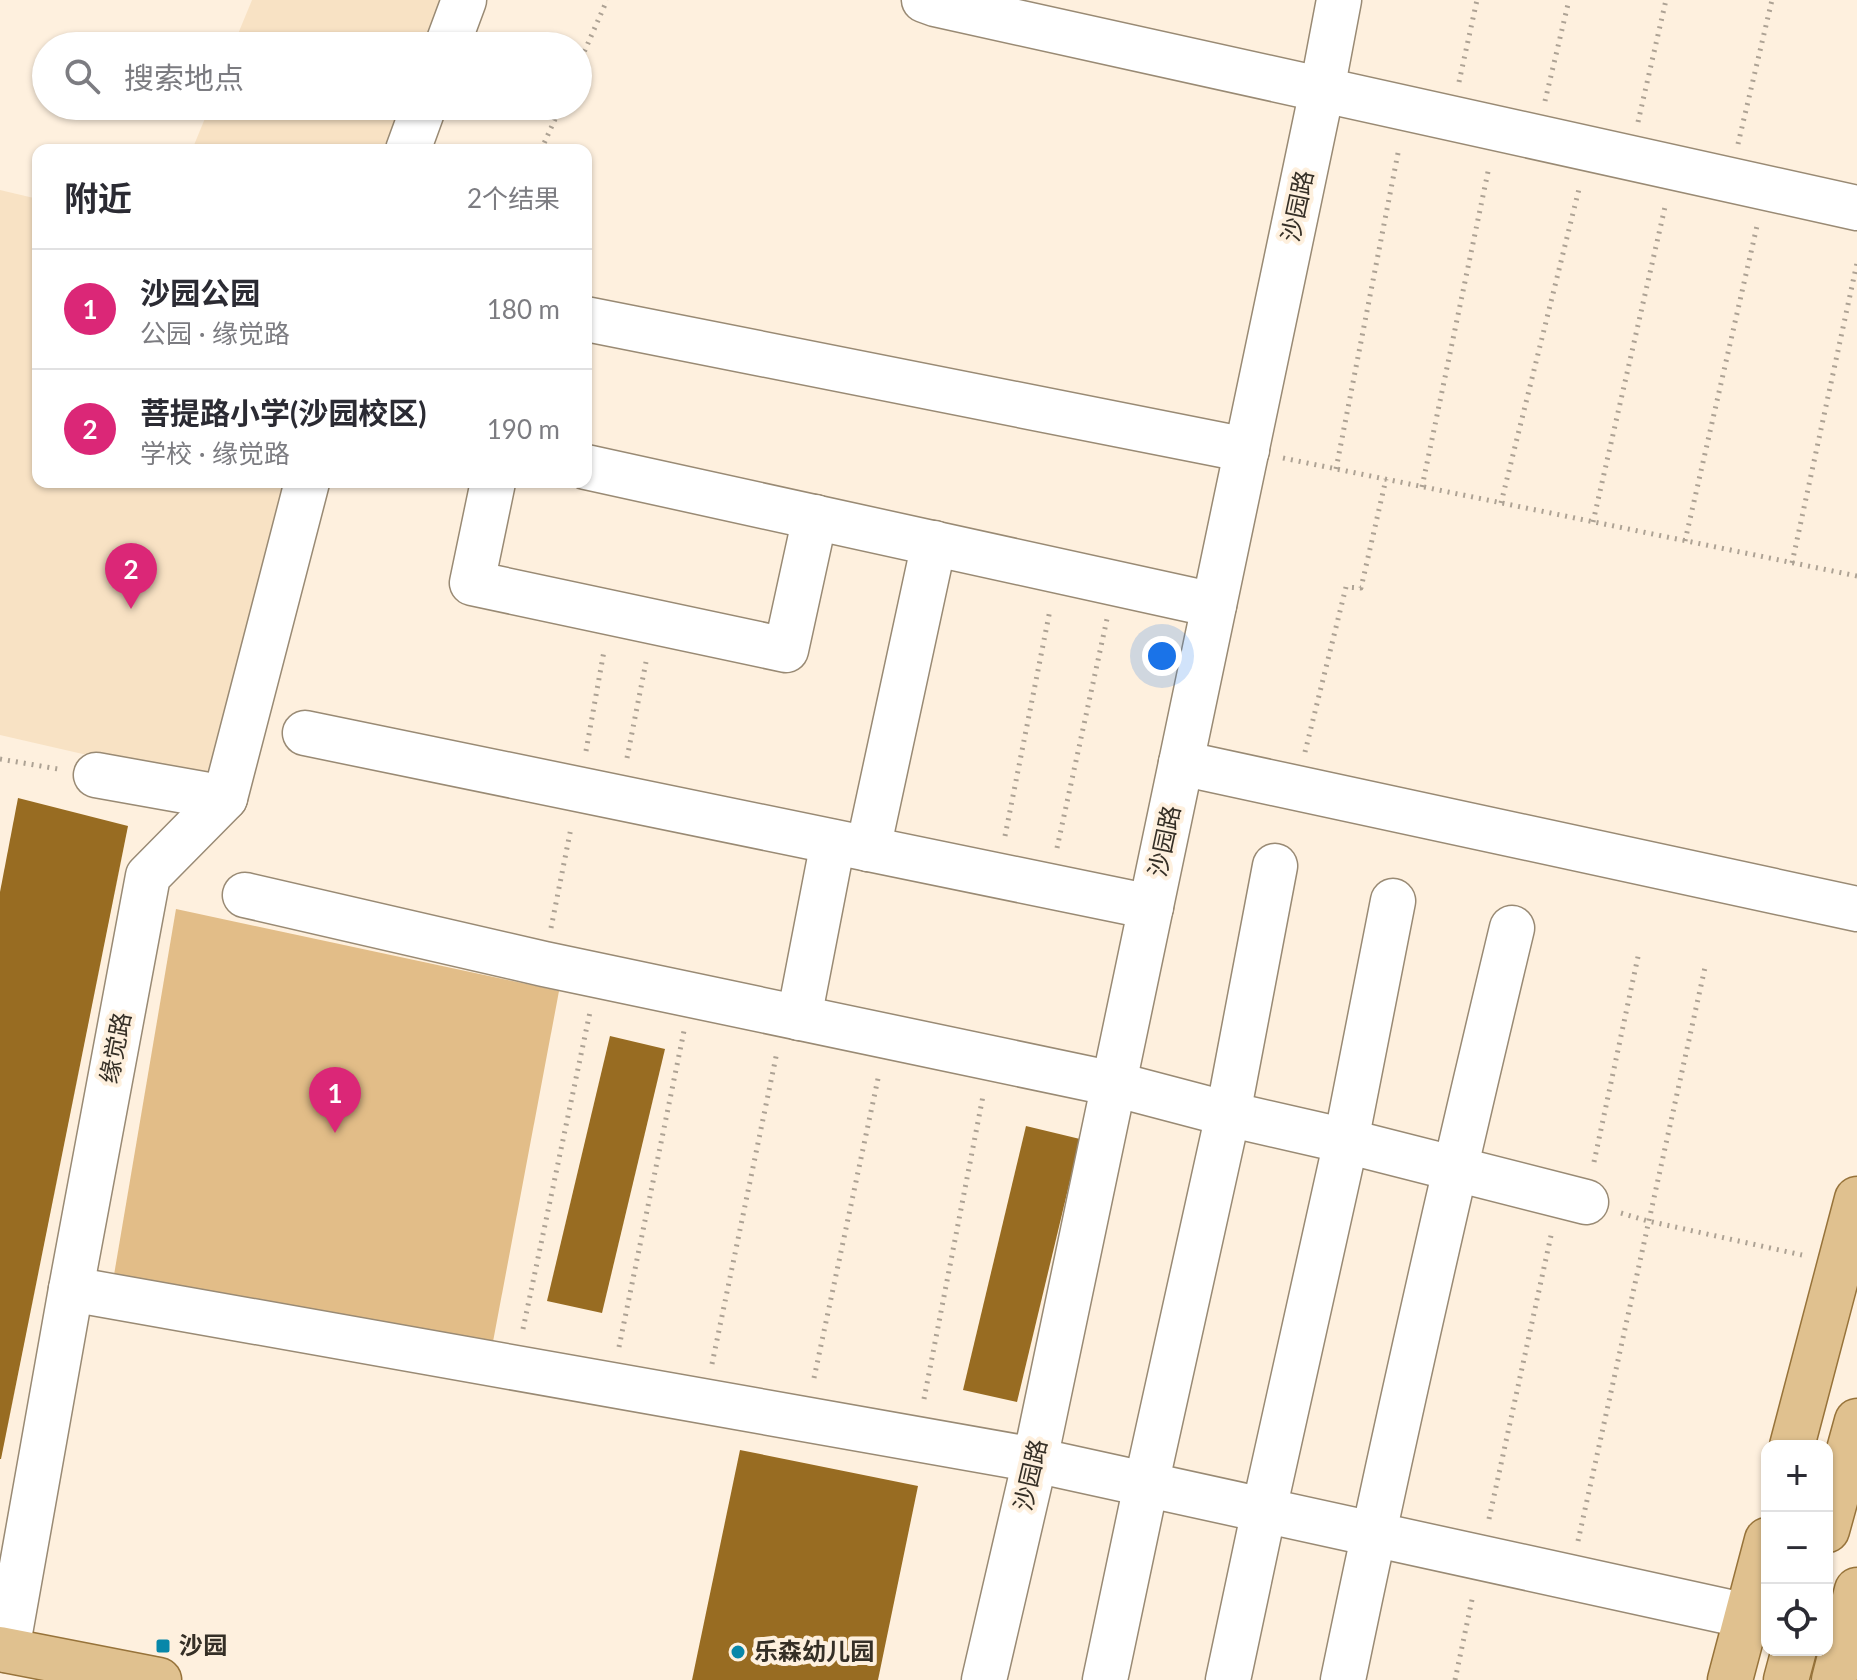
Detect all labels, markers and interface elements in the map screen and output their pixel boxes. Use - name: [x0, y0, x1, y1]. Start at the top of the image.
- search box: [32, 32, 592, 120]
- icon: search: [60, 54, 104, 98]
- text: 搜索地点: [124, 59, 244, 95]
- street label: 沙园路: [1275, 167, 1318, 244]
- text: 附近: [64, 177, 132, 218]
- text: 2个结果: [467, 182, 560, 214]
- text: 沙园公园: [140, 274, 260, 310]
- text: 1: [82, 293, 98, 325]
- text: 180 m: [487, 293, 560, 325]
- text: 公园 · 缘觉路: [140, 317, 290, 349]
- text: 菩提路小学(沙园校区): [140, 394, 426, 430]
- text: 2: [82, 413, 98, 445]
- text: 190 m: [487, 413, 560, 445]
- text: 学校 · 缘觉路: [140, 437, 290, 469]
- pin: 2: [105, 543, 157, 609]
- your location: [1142, 636, 1182, 676]
- street label: 沙园路: [1142, 802, 1185, 879]
- street label: 缘觉路: [93, 1010, 136, 1086]
- pin: 1: [309, 1067, 361, 1133]
- street label: 沙园路: [1007, 1436, 1052, 1513]
- map controls: [1761, 1440, 1833, 1656]
- button: +: [1761, 1440, 1833, 1512]
- button: −: [1761, 1512, 1833, 1584]
- button: locate: [1761, 1584, 1833, 1656]
- place label: 沙园: [179, 1630, 227, 1659]
- place label: 乐森幼儿园: [754, 1636, 874, 1665]
- marker: 沙园: [154, 1637, 172, 1655]
- marker: 乐森幼儿园: [729, 1643, 747, 1661]

